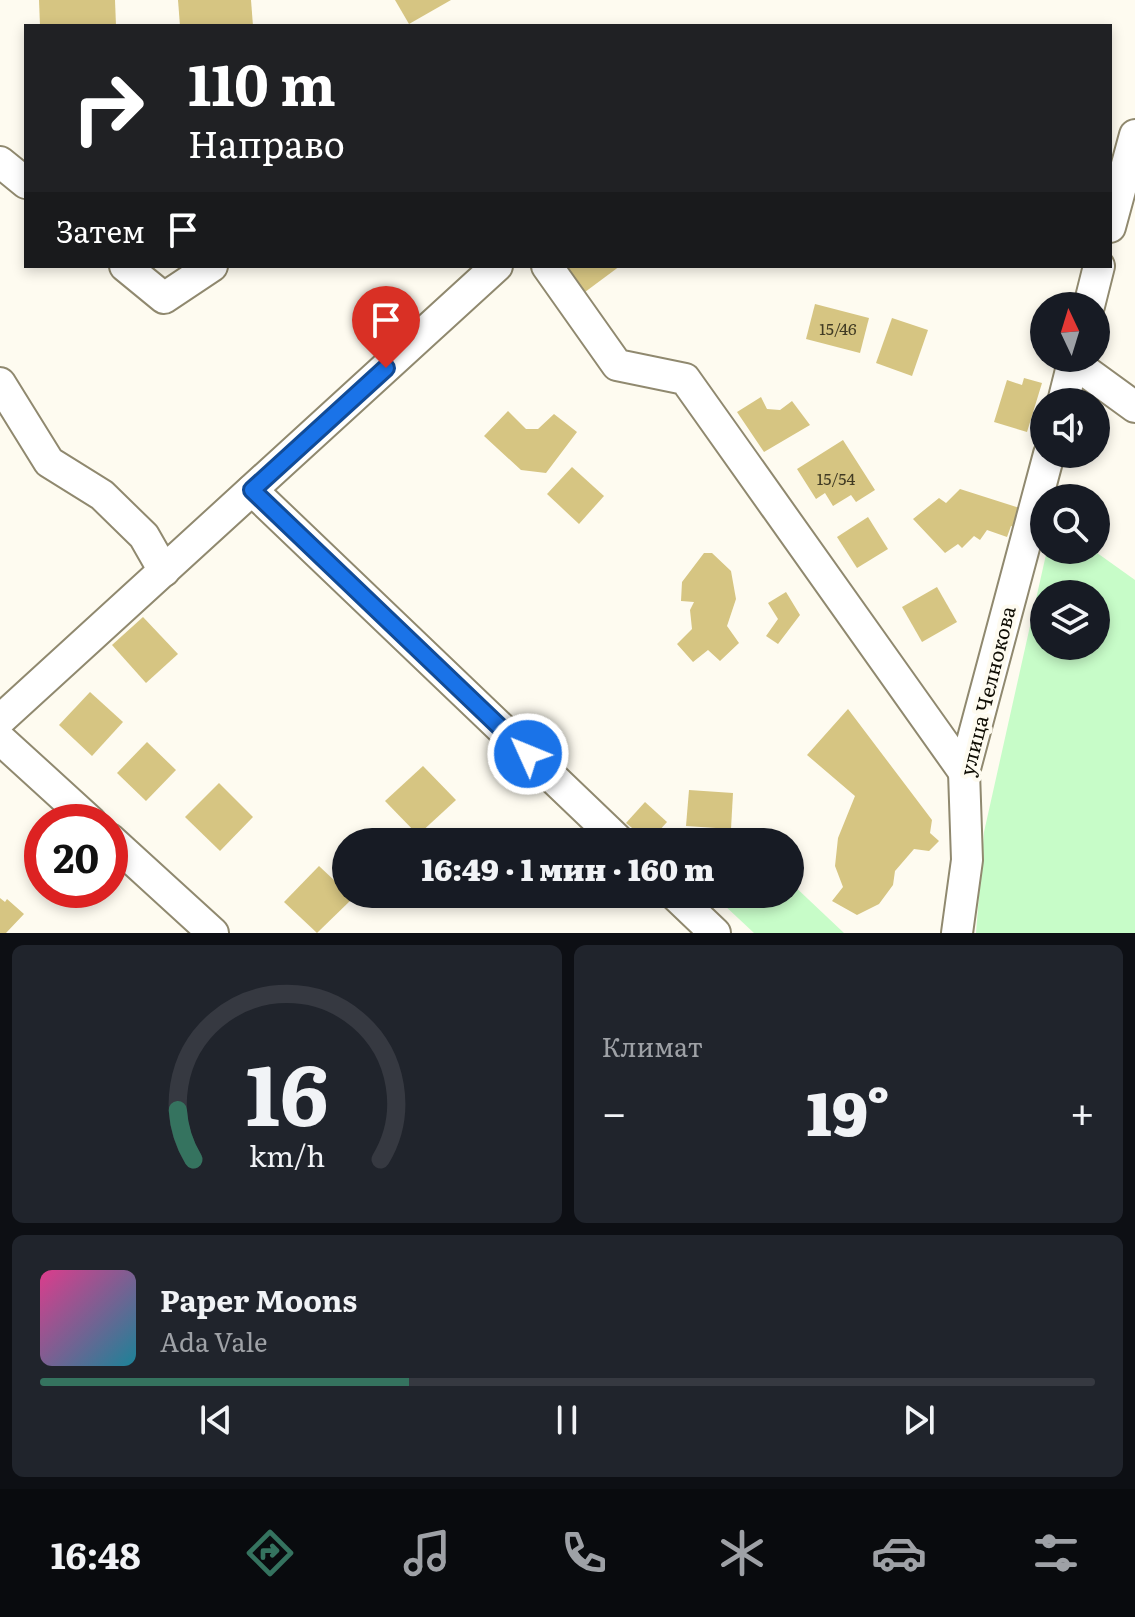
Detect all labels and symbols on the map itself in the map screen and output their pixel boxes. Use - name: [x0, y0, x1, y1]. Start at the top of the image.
- pin: [352, 286, 420, 368]
- north arrow: [1030, 292, 1110, 372]
- house number: 15/46: [819, 316, 857, 340]
- house number: 15/54: [817, 466, 855, 490]
- street label: улица Челнокова: [950, 602, 1022, 779]
- position arrow: [486, 712, 570, 796]
- speed limit sign: 20: [24, 804, 128, 908]

